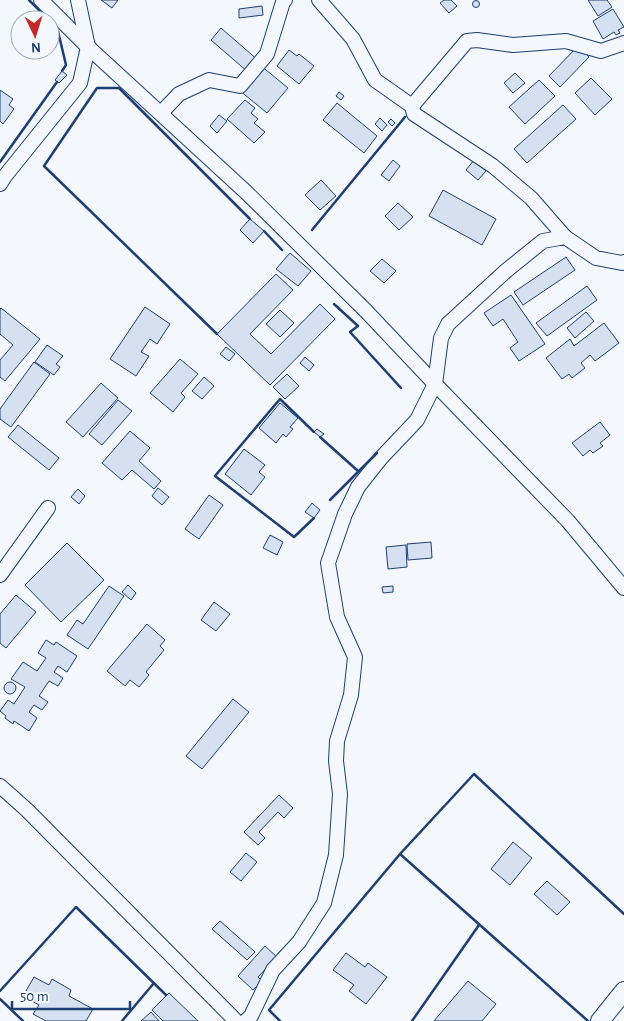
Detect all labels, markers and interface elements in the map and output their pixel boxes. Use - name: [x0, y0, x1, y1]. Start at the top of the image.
- north arrow: [10, 10, 60, 60]
- text: N: [30, 40, 41, 54]
- scale bar: [12, 978, 130, 1010]
- text: 50 m: [20, 989, 49, 1004]

